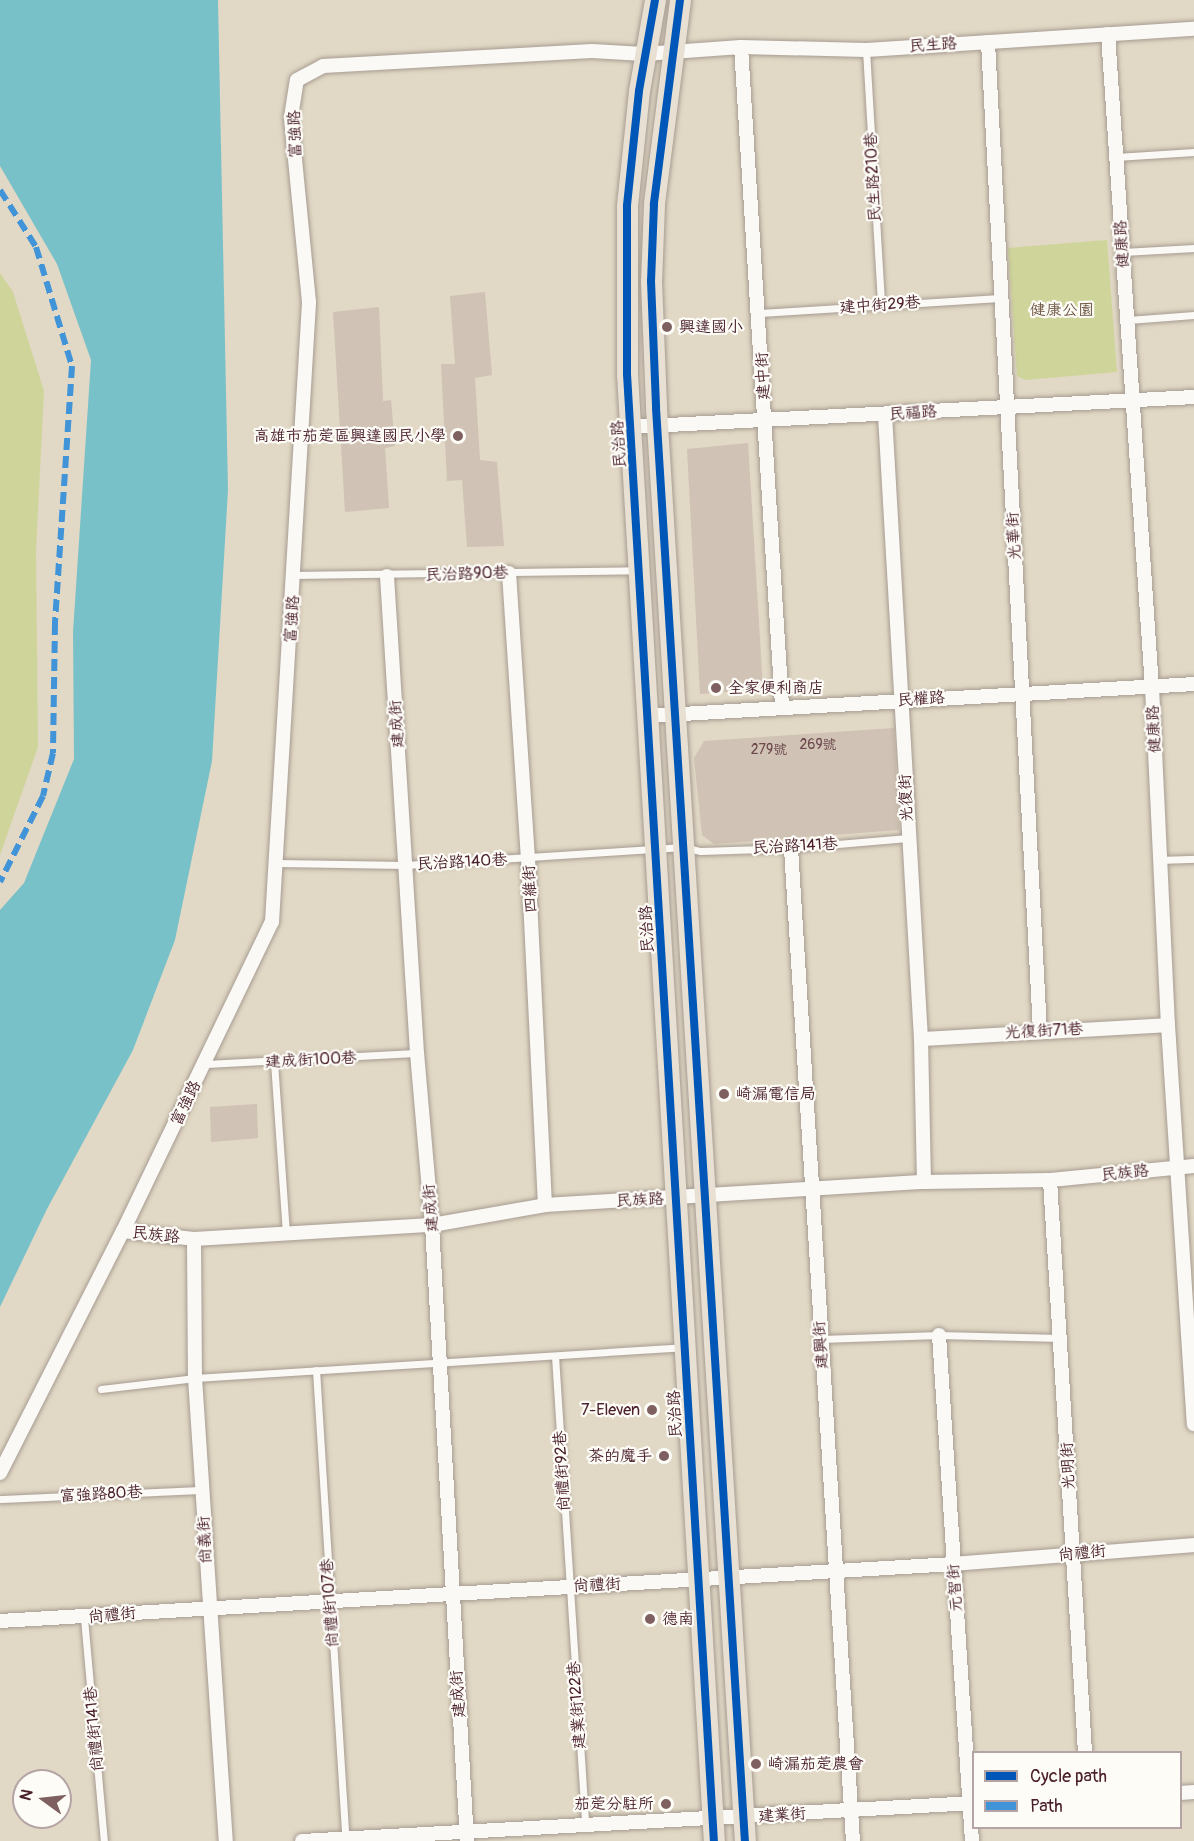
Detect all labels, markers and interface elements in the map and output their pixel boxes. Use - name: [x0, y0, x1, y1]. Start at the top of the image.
- street label: 民生路: [908, 34, 958, 56]
- street label: 富強路: [285, 110, 305, 158]
- street label: 民生路210巷: [861, 131, 885, 223]
- street label: 健康路: [1111, 219, 1133, 269]
- street label: 建中街29巷: [839, 293, 921, 317]
- park label: 健康公園: [1030, 300, 1094, 320]
- place label: 興達國小: [679, 317, 743, 337]
- marker: 興達國小: [660, 320, 674, 334]
- street label: 建中街: [752, 352, 774, 400]
- street label: 民福路: [888, 402, 938, 424]
- street label: 民治路: [608, 419, 630, 469]
- place label: 高雄市茄萣區興達國民小學: [254, 426, 446, 446]
- marker: 高雄市茄萣區興達國民小學: [451, 429, 465, 443]
- street label: 光華街: [1003, 512, 1025, 560]
- street label: 民治路90巷: [425, 563, 509, 585]
- street label: 富強路: [281, 594, 303, 644]
- place label: 全家便利商店: [728, 678, 824, 698]
- marker: 全家便利商店: [709, 681, 723, 695]
- street label: 民權路: [896, 688, 946, 710]
- street label: 建成街: [386, 699, 408, 749]
- street label: 健康路: [1143, 705, 1165, 753]
- house number: 269號: [799, 737, 837, 753]
- house number: 279號: [751, 742, 787, 758]
- street label: 光復街: [895, 774, 917, 822]
- street label: 民治路141巷: [752, 834, 838, 858]
- street label: 民治路140巷: [416, 850, 508, 874]
- street label: 四維街: [519, 865, 541, 913]
- street label: 民治路: [636, 905, 658, 953]
- street label: 光復街71巷: [1004, 1019, 1084, 1043]
- street label: 建成街100巷: [265, 1048, 357, 1072]
- street label: 富強路: [167, 1077, 205, 1129]
- place label: 崎漏電信局: [736, 1084, 816, 1104]
- marker: 崎漏電信局: [717, 1087, 731, 1101]
- street label: 民族路: [1100, 1161, 1150, 1185]
- street label: 建成街: [419, 1183, 443, 1233]
- street label: 民族路: [616, 1189, 664, 1211]
- street label: 民族路: [131, 1223, 181, 1247]
- street label: 建興街: [810, 1320, 832, 1370]
- street label: 民治路: [664, 1390, 686, 1438]
- place label: 7-Eleven: [581, 1400, 640, 1420]
- marker: 7-Eleven: [645, 1403, 659, 1417]
- street label: 尚禮街92巷: [550, 1430, 574, 1512]
- street label: 光明街: [1057, 1442, 1079, 1490]
- place label: 茶的魔手: [588, 1446, 652, 1466]
- marker: 茶的魔手: [657, 1449, 671, 1463]
- street label: 富強路80巷: [59, 1482, 143, 1506]
- street label: 尚義街: [194, 1516, 216, 1564]
- street label: 尚禮街: [1057, 1541, 1107, 1565]
- street label: 尚禮街107巷: [317, 1558, 343, 1648]
- street label: 元智街: [944, 1563, 966, 1613]
- street label: 尚禮街: [573, 1574, 621, 1596]
- street label: 尚禮街: [87, 1603, 137, 1627]
- place label: 德南: [662, 1609, 694, 1629]
- marker: 德南: [643, 1612, 657, 1626]
- street label: 建業街122巷: [564, 1660, 590, 1750]
- street label: 建成街: [447, 1669, 469, 1719]
- street label: 尚禮街141巷: [81, 1685, 107, 1773]
- legend: [972, 1751, 1182, 1829]
- place label: 崎漏茄萣農會: [768, 1754, 864, 1774]
- marker: 崎漏茄萣農會: [749, 1757, 763, 1771]
- text: Cycle path: [1030, 1765, 1107, 1788]
- north arrow: [12, 1769, 72, 1829]
- text: N: [15, 1787, 38, 1803]
- place label: 茄萣分駐所: [574, 1794, 654, 1814]
- text: Path: [1030, 1795, 1063, 1818]
- marker: 茄萣分駐所: [659, 1797, 673, 1811]
- street label: 建業街: [757, 1804, 807, 1826]

